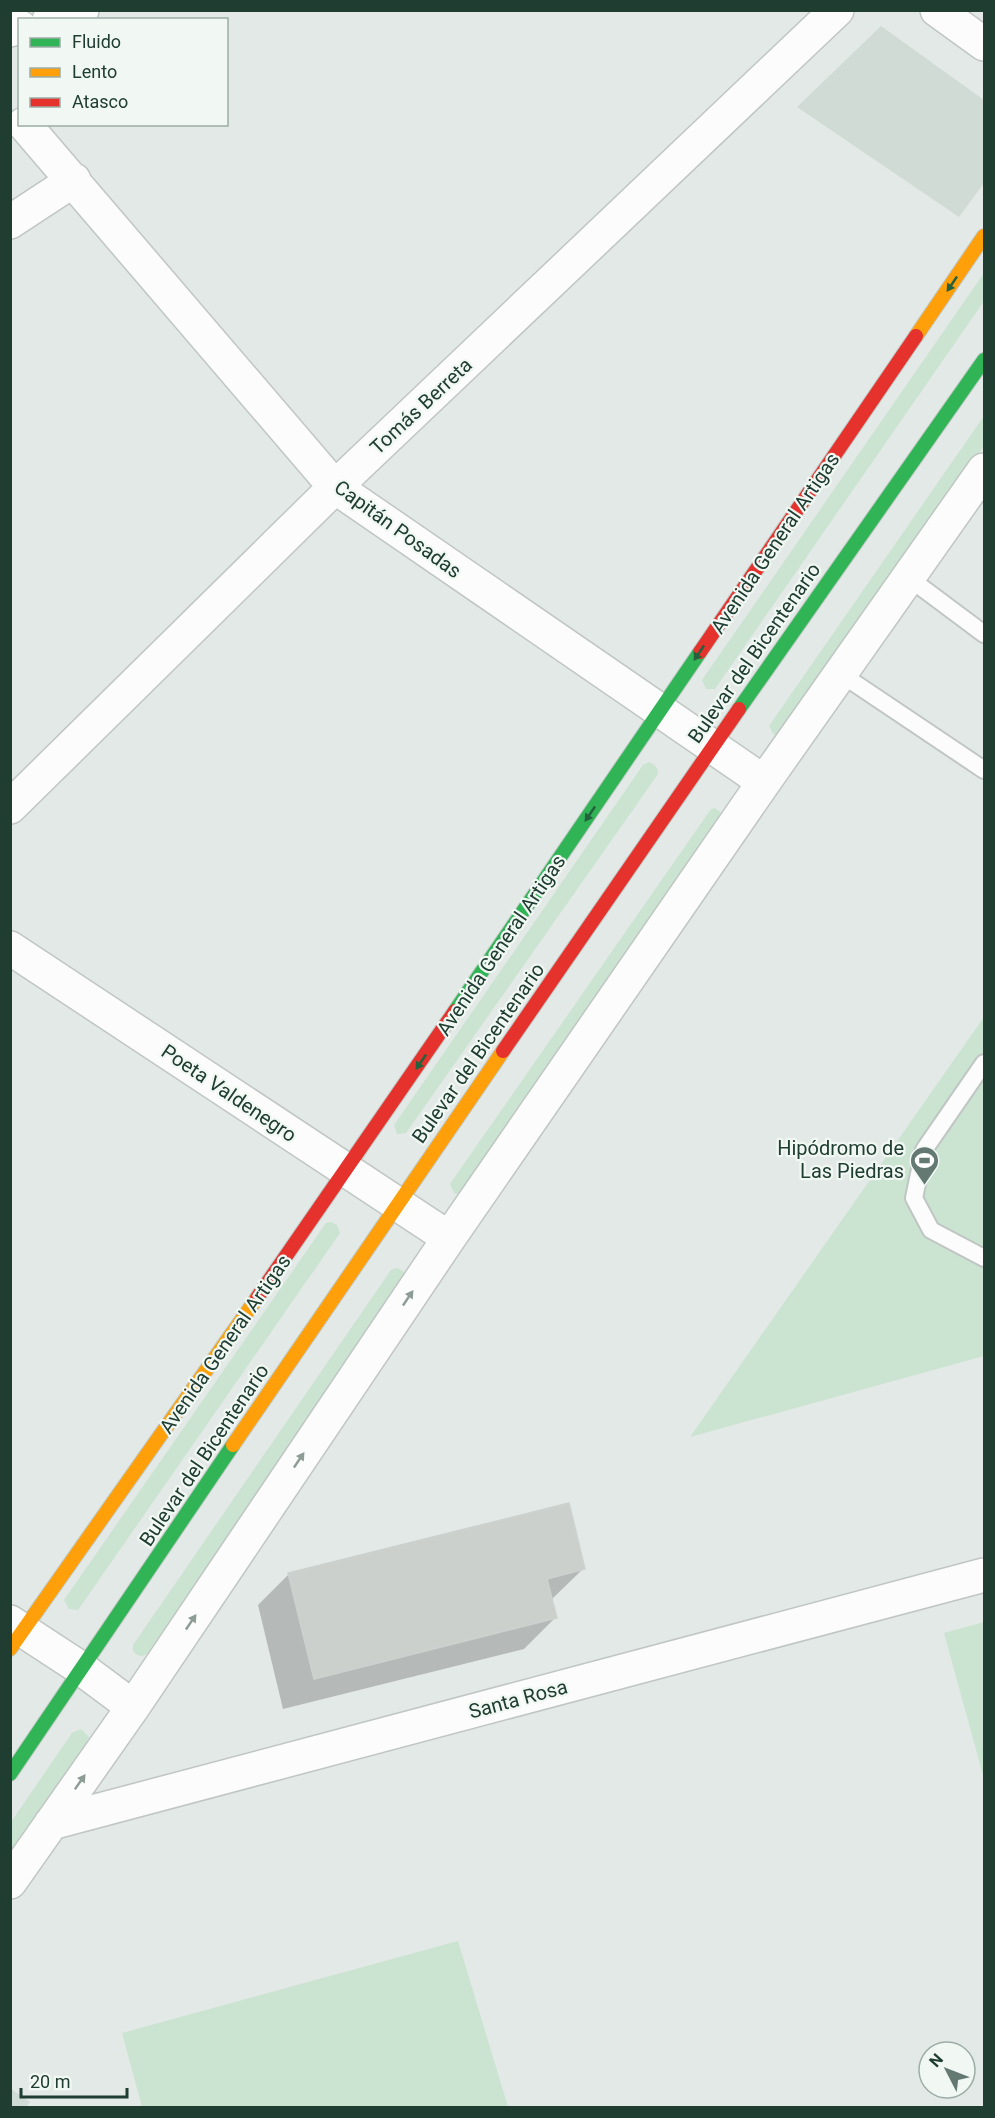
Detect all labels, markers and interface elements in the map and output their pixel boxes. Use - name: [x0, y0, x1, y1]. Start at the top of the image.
- legend: [18, 18, 228, 126]
- text: Fluido: [72, 31, 121, 52]
- text: Lento: [72, 61, 117, 82]
- text: Atasco: [72, 91, 128, 112]
- one-way arrow: [946, 276, 957, 292]
- street label: Tomás Berreta: [365, 353, 477, 459]
- street label: Avenida General Artigas: [706, 448, 844, 638]
- street label: Capitán Posadas: [330, 475, 466, 583]
- street label: Bulevar del Bicentenario: [683, 558, 825, 748]
- one-way arrow: [693, 645, 705, 661]
- one-way arrow: [584, 806, 595, 823]
- street label: Avenida General Artigas: [432, 850, 570, 1040]
- street label: Bulevar del Bicentenario: [407, 958, 549, 1148]
- street label: Poeta Valdenegro: [157, 1039, 301, 1147]
- one-way arrow: [415, 1054, 427, 1070]
- place label: Hipódromo de Las Piedras: [777, 1136, 904, 1183]
- sports icon: Hipódromo de Las Piedras: [909, 1144, 941, 1186]
- street label: Avenida General Artigas: [154, 1250, 296, 1438]
- one-way arrow: [403, 1290, 414, 1306]
- street label: Bulevar del Bicentenario: [134, 1359, 274, 1551]
- one-way arrow: [294, 1452, 305, 1468]
- one-way arrow: [185, 1613, 196, 1630]
- street label: Santa Rosa: [466, 1674, 570, 1724]
- one-way arrow: [74, 1775, 86, 1791]
- north arrow: [917, 2040, 977, 2100]
- text: N: [925, 2050, 947, 2071]
- scale bar: [21, 2061, 128, 2099]
- text: 20 m: [30, 2071, 70, 2092]

